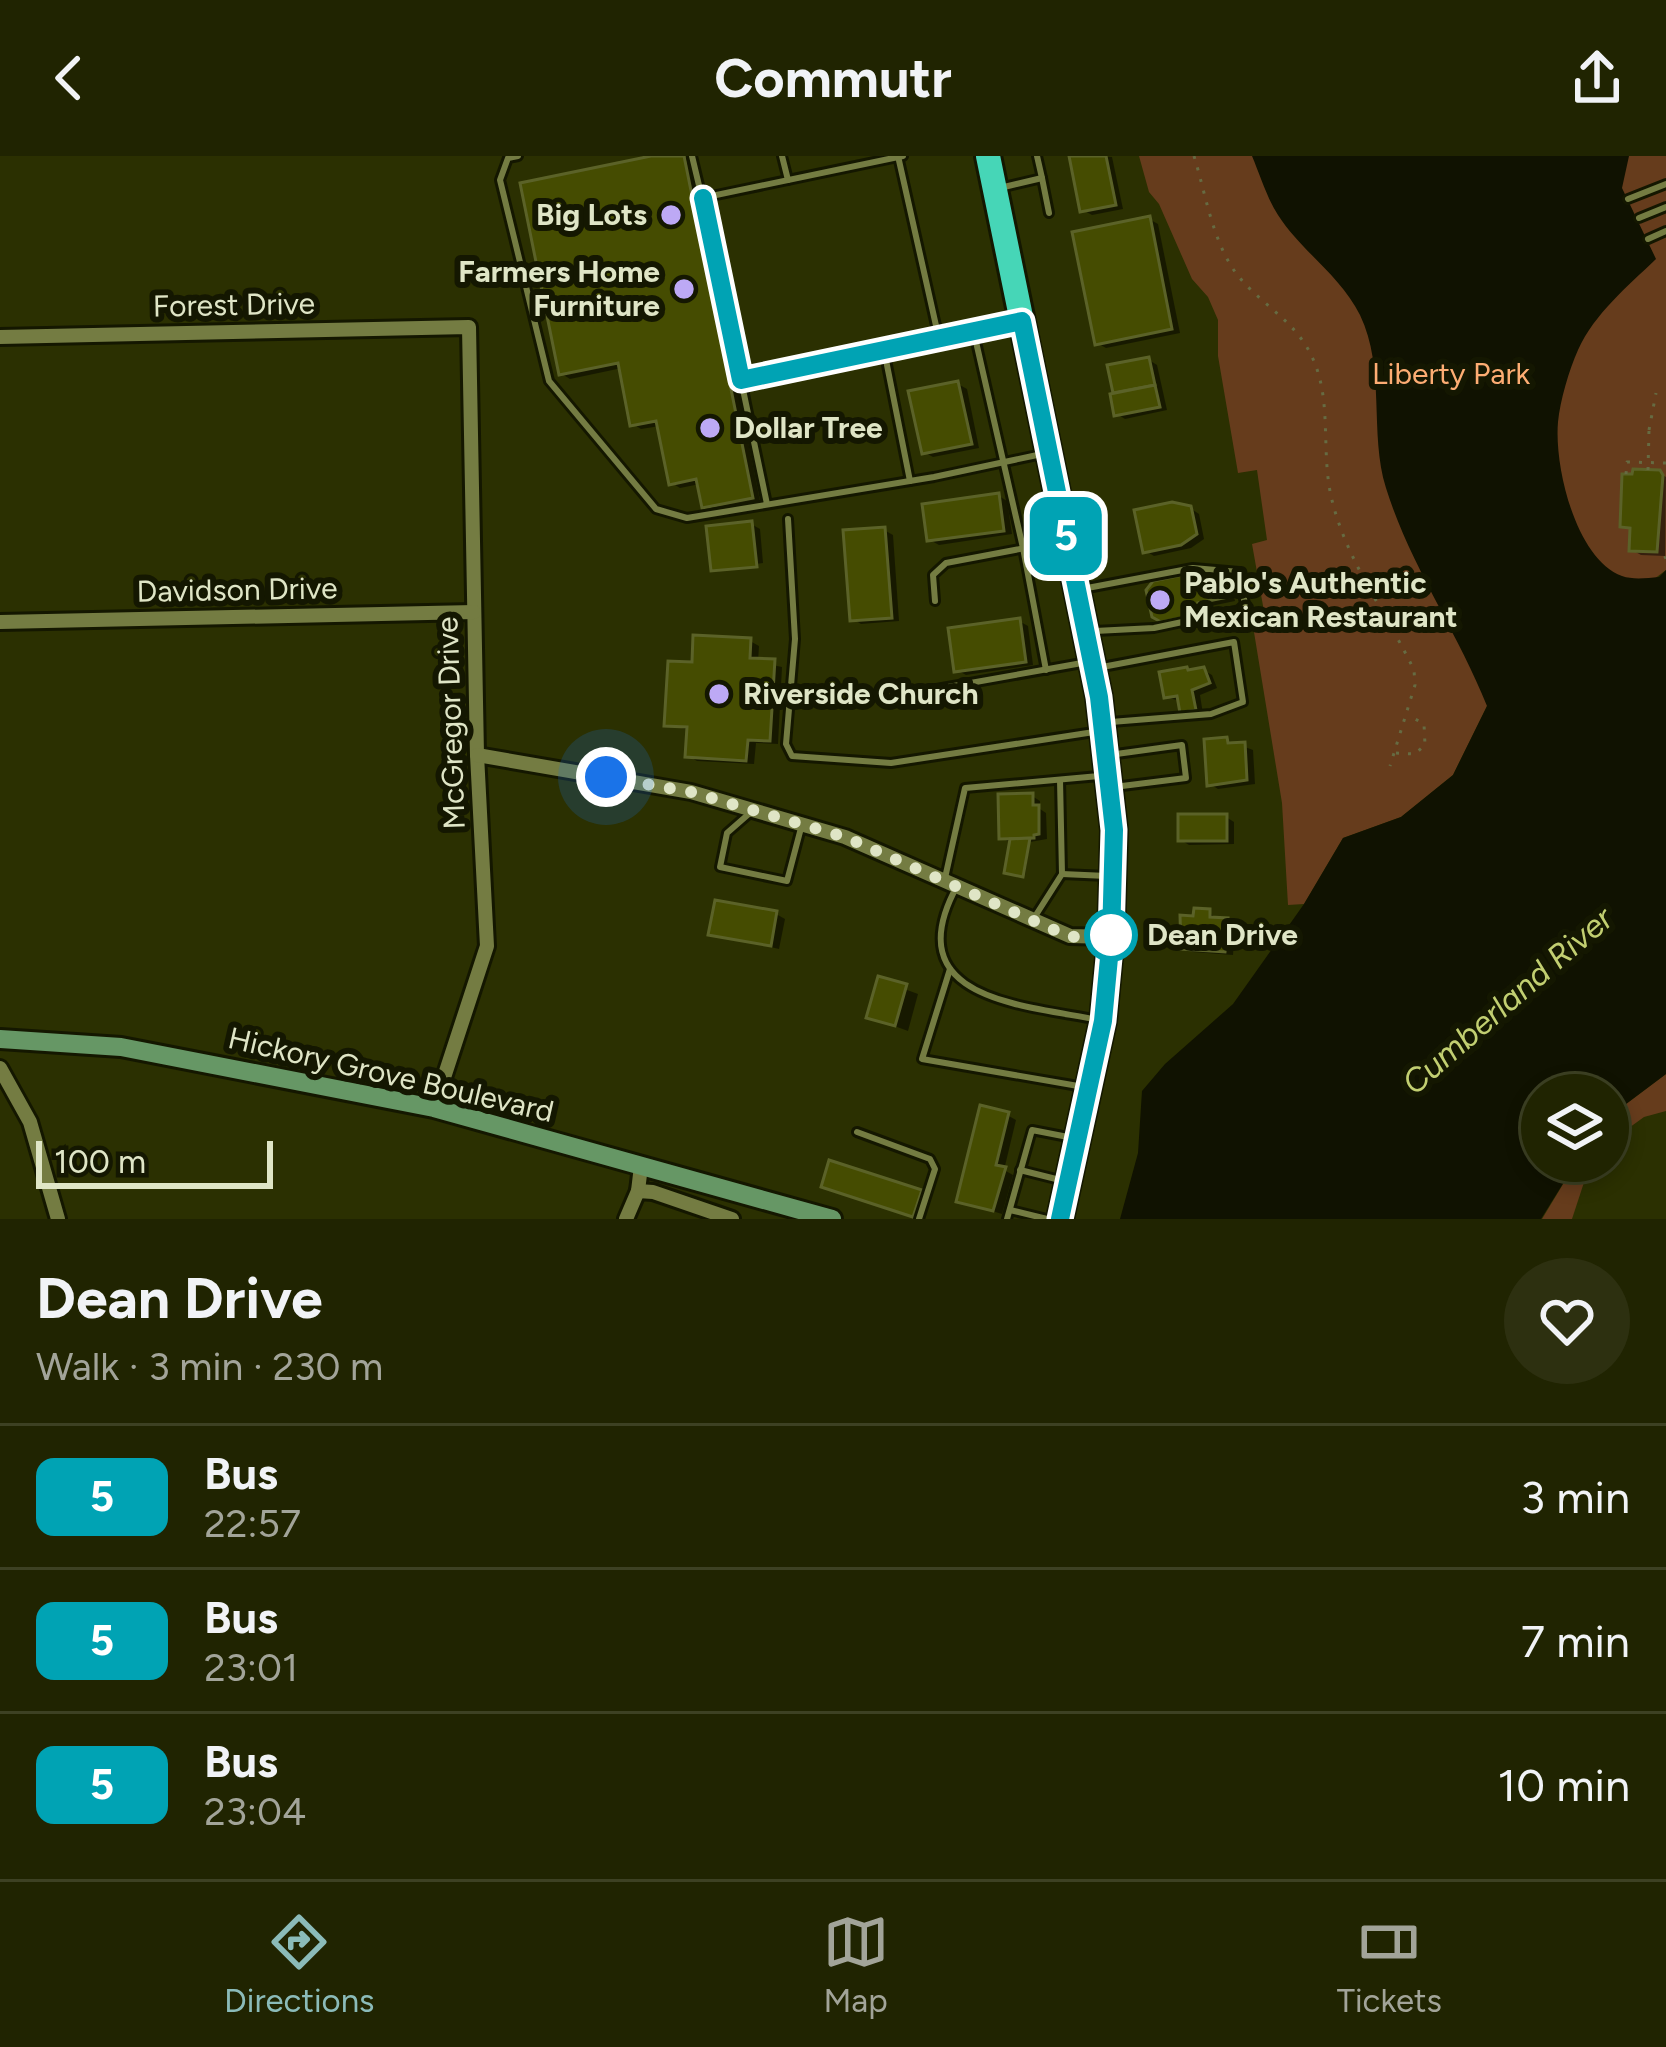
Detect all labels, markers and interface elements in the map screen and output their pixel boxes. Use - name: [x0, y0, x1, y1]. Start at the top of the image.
- icon: back: [36, 45, 102, 111]
- icon: share: [1564, 45, 1630, 111]
- text: Commutr: [714, 46, 952, 111]
- place label: Big Lots: [536, 196, 647, 233]
- marker: Big Lots: [658, 202, 684, 228]
- place label: Farmers Home Furniture: [458, 253, 660, 324]
- marker: Farmers Home Furniture: [671, 276, 697, 302]
- street label: Forest Drive: [153, 285, 315, 324]
- park label: Liberty Park: [1372, 355, 1531, 392]
- place label: Dollar Tree: [734, 409, 883, 446]
- marker: Dollar Tree: [697, 415, 723, 441]
- line badge: 5: [1027, 497, 1105, 575]
- text: 5: [1054, 510, 1078, 561]
- place label: Pablo's Authentic Mexican Restaurant: [1184, 564, 1458, 635]
- street label: Davidson Drive: [136, 569, 338, 610]
- marker: Pablo's Authentic Mexican Restaurant: [1147, 587, 1173, 613]
- street label: McGregor Drive: [428, 616, 473, 830]
- place label: Riverside Church: [743, 675, 979, 712]
- marker: Riverside Church: [706, 681, 732, 707]
- your location: [576, 747, 636, 807]
- water label: Cumberland River: [1394, 897, 1622, 1102]
- marker: Dean Drive: [1086, 910, 1136, 960]
- place label: Dean Drive: [1147, 916, 1298, 953]
- street label: Hickory Grove Boulevard: [225, 1019, 557, 1130]
- map controls: [1521, 1074, 1629, 1182]
- button: layers: [1521, 1074, 1629, 1182]
- scale bar: [36, 1135, 273, 1188]
- text: 100 m: [54, 1142, 146, 1181]
- button: heart: [1504, 1258, 1630, 1384]
- text: Dean Drive: [36, 1264, 323, 1332]
- text: Walk · 3 min · 230 m: [36, 1343, 383, 1390]
- text: Bus: [204, 1446, 278, 1500]
- text: 3 min: [1521, 1470, 1630, 1524]
- text: 5: [90, 1471, 114, 1522]
- text: 22:57: [204, 1500, 301, 1547]
- text: Bus: [204, 1590, 278, 1644]
- text: 7 min: [1521, 1614, 1630, 1668]
- text: 5: [90, 1615, 114, 1666]
- text: 23:01: [204, 1644, 298, 1691]
- text: Bus: [204, 1734, 278, 1788]
- text: 10 min: [1498, 1758, 1630, 1812]
- text: 5: [90, 1759, 114, 1810]
- text: 23:04: [204, 1788, 306, 1835]
- tab: Directions: [224, 1909, 375, 2020]
- tab: Map: [823, 1909, 889, 2020]
- tab: Tickets: [1337, 1909, 1442, 2020]

